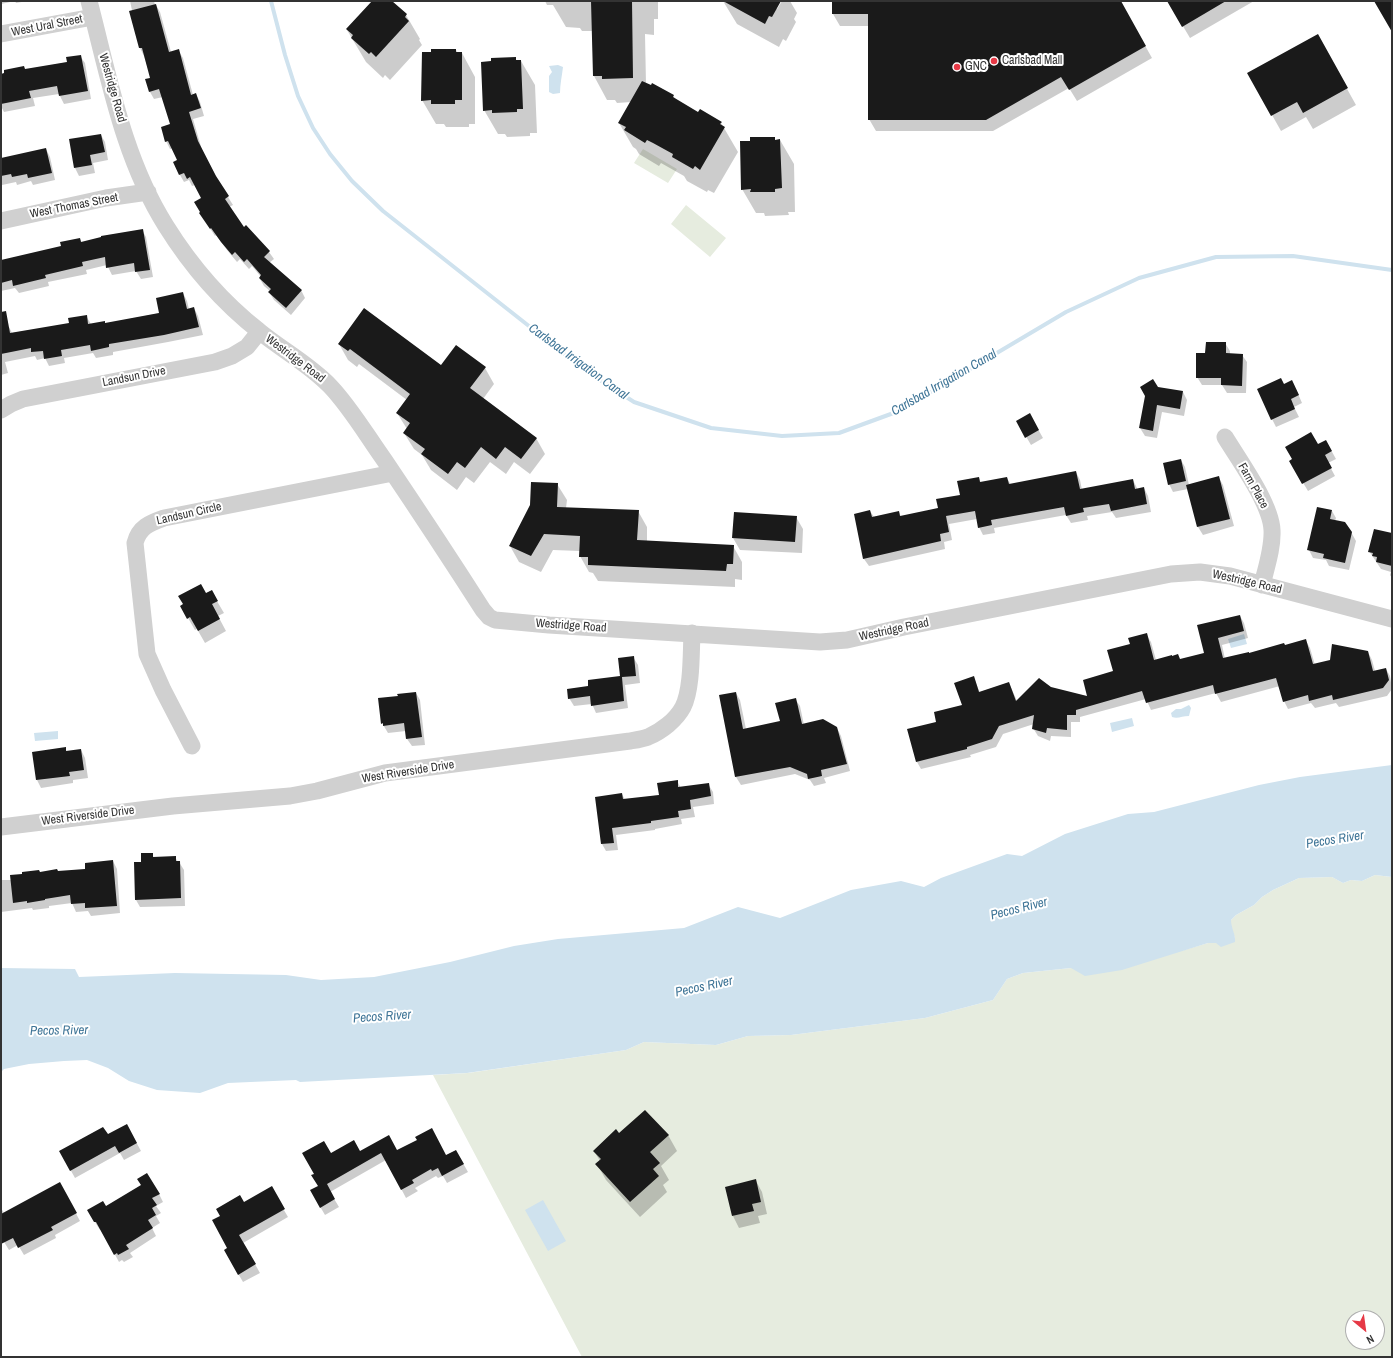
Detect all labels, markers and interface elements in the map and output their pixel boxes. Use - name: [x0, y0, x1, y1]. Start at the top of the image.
- street label: West Ural Street: [10, 12, 84, 40]
- street label: Westridge Road: [95, 52, 129, 124]
- place label: Carlsbad Mall: [1002, 54, 1062, 68]
- marker: Carlsbad Mall: [989, 56, 999, 66]
- place label: GNC: [965, 60, 987, 74]
- marker: GNC: [952, 62, 962, 72]
- street label: West Thomas Street: [29, 190, 119, 222]
- water label: Carlsbad Irrigation Canal: [525, 321, 631, 403]
- street label: Westridge Road: [262, 332, 328, 386]
- water label: Carlsbad Irrigation Canal: [889, 346, 999, 420]
- street label: Landsun Drive: [101, 364, 167, 390]
- street label: Farm Place: [1235, 461, 1271, 511]
- street label: Landsun Circle: [155, 500, 223, 528]
- street label: Westridge Road: [1211, 567, 1283, 597]
- street label: Westridge Road: [535, 616, 607, 636]
- street label: Westridge Road: [858, 616, 930, 644]
- street label: West Riverside Drive: [361, 758, 455, 786]
- street label: West Riverside Drive: [41, 803, 135, 829]
- water label: Pecos River: [1305, 828, 1365, 852]
- water label: Pecos River: [989, 894, 1049, 924]
- water label: Pecos River: [674, 973, 734, 1001]
- water label: Pecos River: [352, 1007, 412, 1027]
- water label: Pecos River: [30, 1023, 88, 1039]
- north arrow: [1345, 1310, 1385, 1350]
- text: N: [1364, 1332, 1377, 1347]

